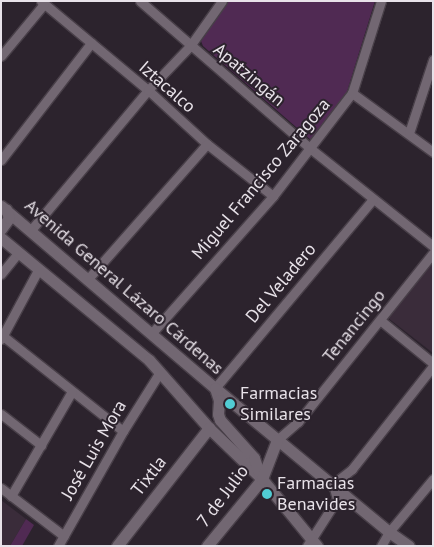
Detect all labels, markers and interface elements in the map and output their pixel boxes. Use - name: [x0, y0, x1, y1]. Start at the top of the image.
- street label: Apatzingán: [209, 39, 289, 111]
- street label: Iztacalco: [134, 57, 200, 117]
- street label: Miguel Francisco Zaragoza: [187, 94, 335, 264]
- street label: Avenida General Lázaro Cárdenas: [20, 195, 228, 379]
- street label: Del Veladero: [241, 238, 321, 328]
- street label: Tenancingo: [318, 285, 390, 367]
- place label: Farmacias Similares: [240, 383, 317, 426]
- street label: José Luis Mora: [57, 396, 131, 504]
- marker: Farmacias Similares: [224, 398, 236, 410]
- street label: Tixtla: [127, 452, 171, 500]
- street label: 7 de Julio: [192, 460, 254, 532]
- place label: Farmacias Benavides: [277, 473, 355, 516]
- marker: Farmacias Benavides: [261, 488, 273, 500]

